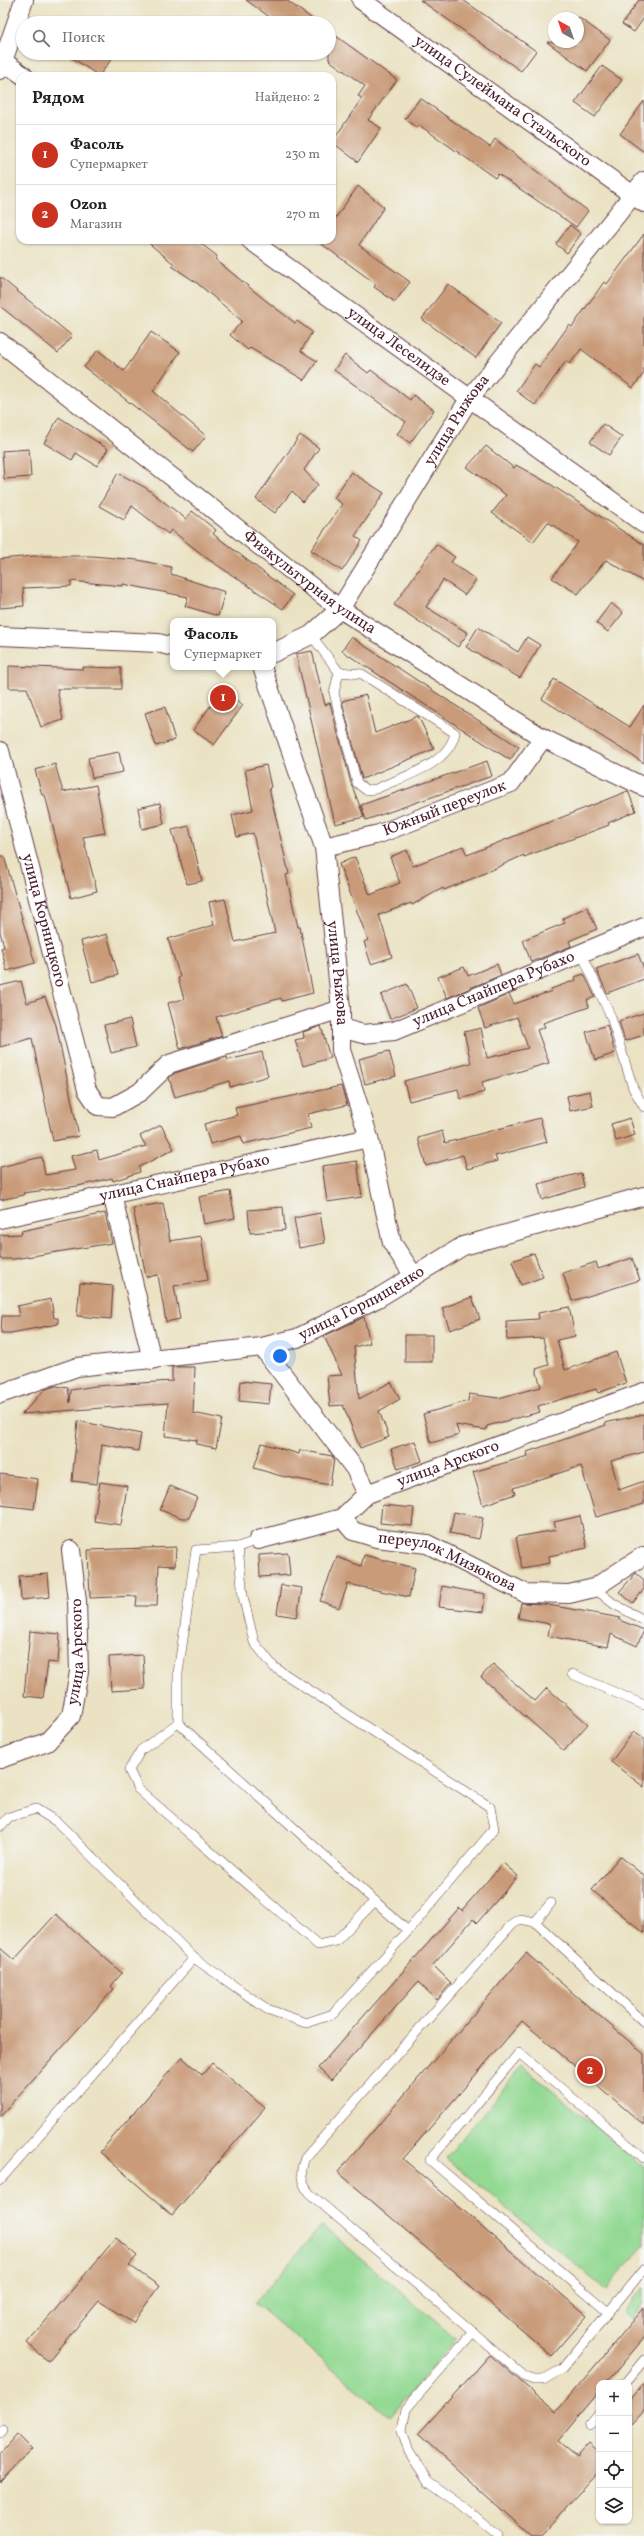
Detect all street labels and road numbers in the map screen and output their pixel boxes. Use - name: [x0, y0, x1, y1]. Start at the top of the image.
- street label: улица Сулеймана Стальского: [409, 30, 596, 173]
- street label: улица Леселидзе: [342, 302, 455, 392]
- street label: улица Рыжова: [419, 370, 495, 471]
- street label: Физкультурная улица: [238, 526, 380, 640]
- street label: Южный переулок: [380, 775, 510, 842]
- street label: улица Корницкого: [16, 851, 71, 990]
- street label: улица Рыжова: [321, 919, 352, 1025]
- street label: улица Снайпера Рубахо: [409, 946, 578, 1033]
- street label: улица Снайпера Рубахо: [97, 1149, 272, 1208]
- street label: улица Горпищенко: [295, 1261, 429, 1347]
- street label: улица Арского: [394, 1435, 502, 1493]
- street label: переулок Мизюкова: [377, 1527, 520, 1598]
- street label: улица Арского: [62, 1598, 90, 1707]

